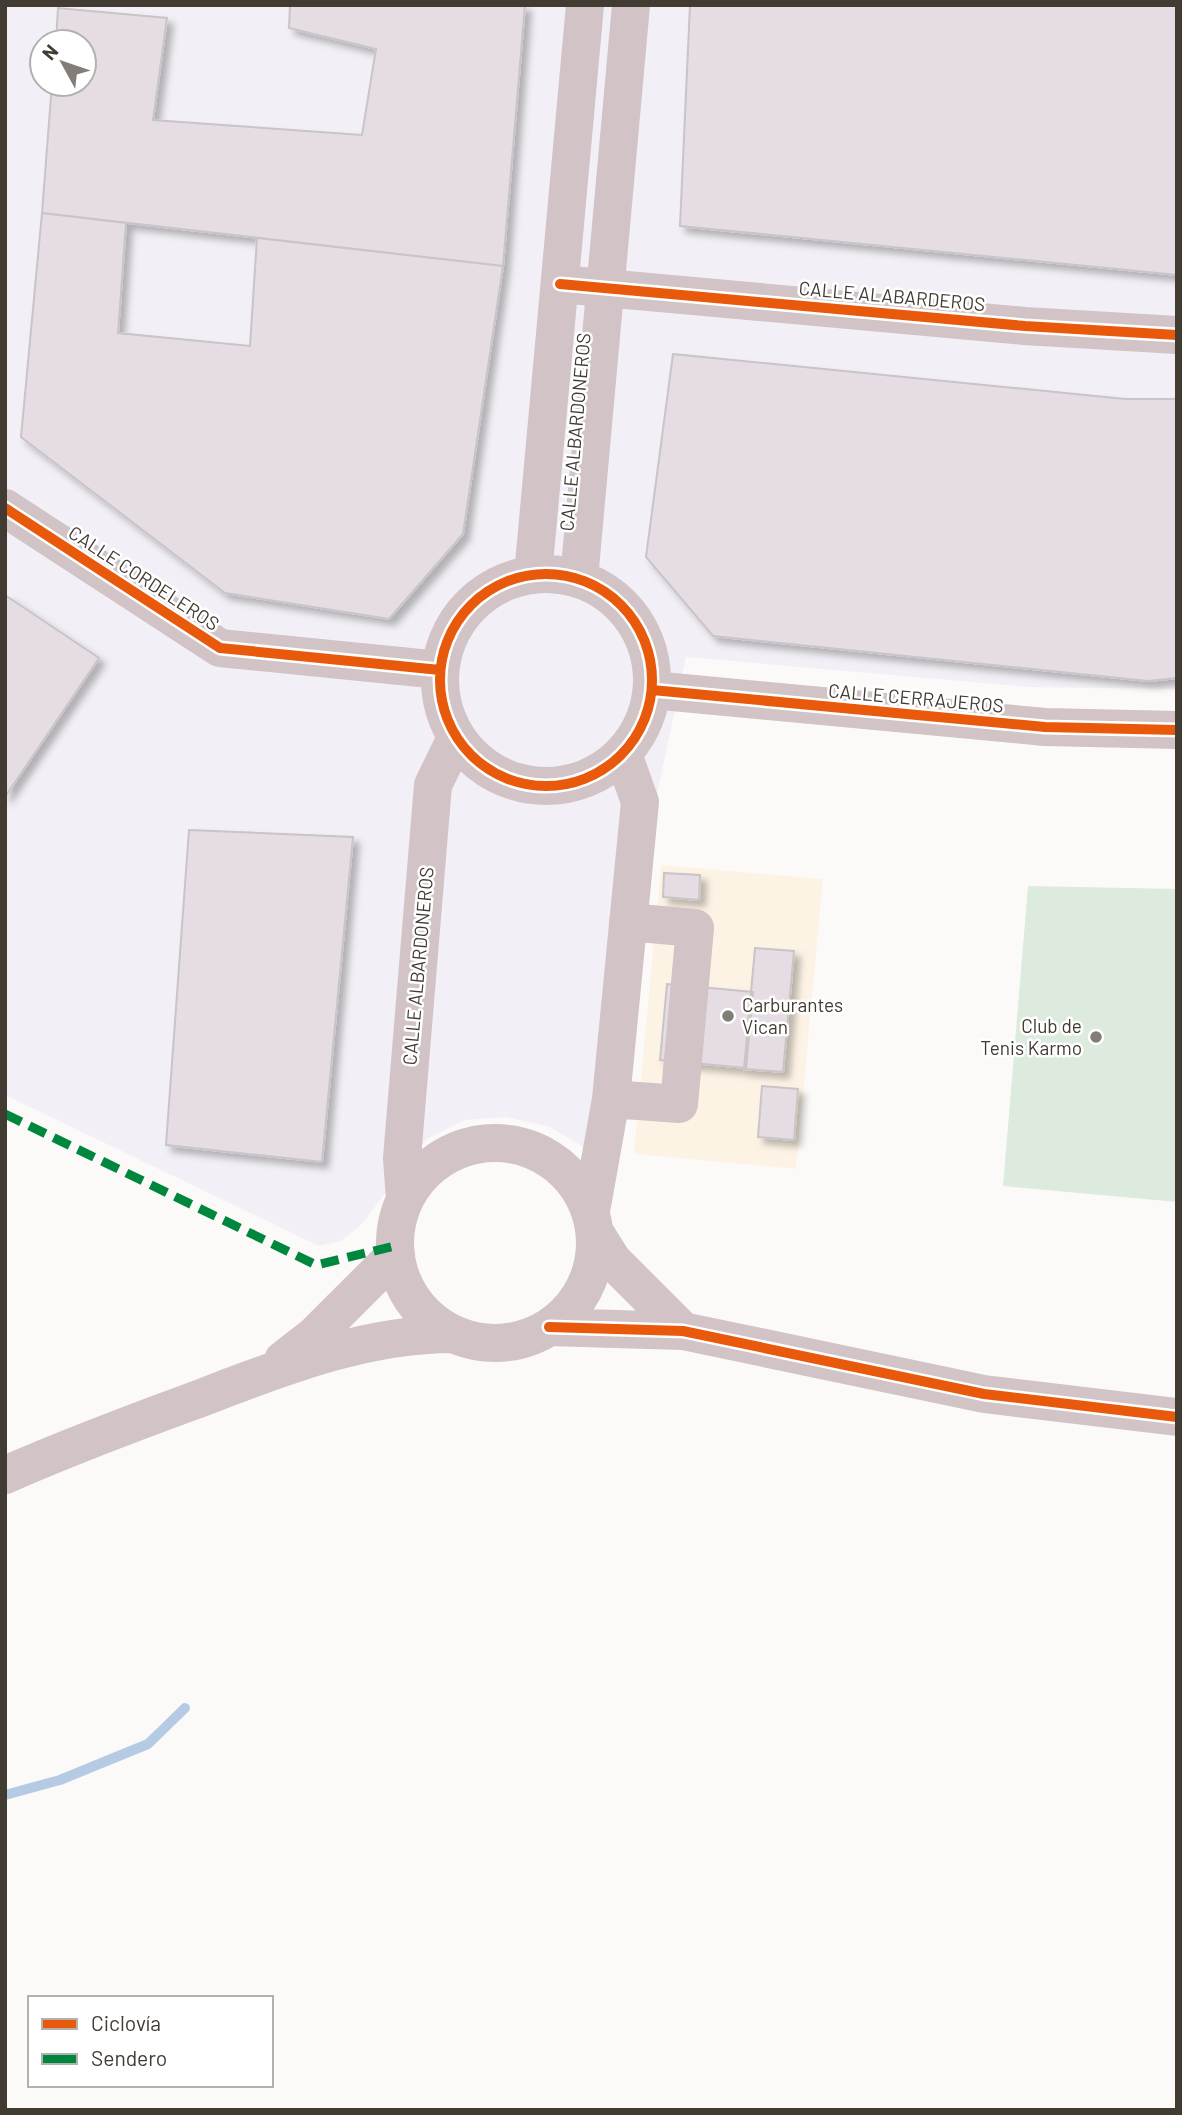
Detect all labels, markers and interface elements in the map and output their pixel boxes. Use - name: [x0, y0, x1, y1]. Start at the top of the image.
- north arrow: [28, 28, 98, 98]
- text: N: [37, 40, 62, 64]
- street label: CALLE ALABARDEROS: [798, 276, 986, 315]
- street label: CALLE ALBARDONEROS: [554, 332, 595, 532]
- street label: CALLE CORDELEROS: [65, 520, 224, 635]
- street label: CALLE CERRAJEROS: [827, 678, 1005, 717]
- street label: CALLE ALBARDONEROS: [397, 866, 438, 1066]
- place label: Carburantes Vican: [742, 993, 843, 1038]
- marker: Carburantes Vican: [720, 1008, 736, 1024]
- place label: Club de Tenis Karmo: [980, 1014, 1082, 1059]
- marker: Club de Tenis Karmo: [1088, 1029, 1104, 1045]
- legend: [28, 1996, 273, 2087]
- text: Ciclovía: [91, 2010, 161, 2035]
- text: Sendero: [91, 2045, 167, 2070]

